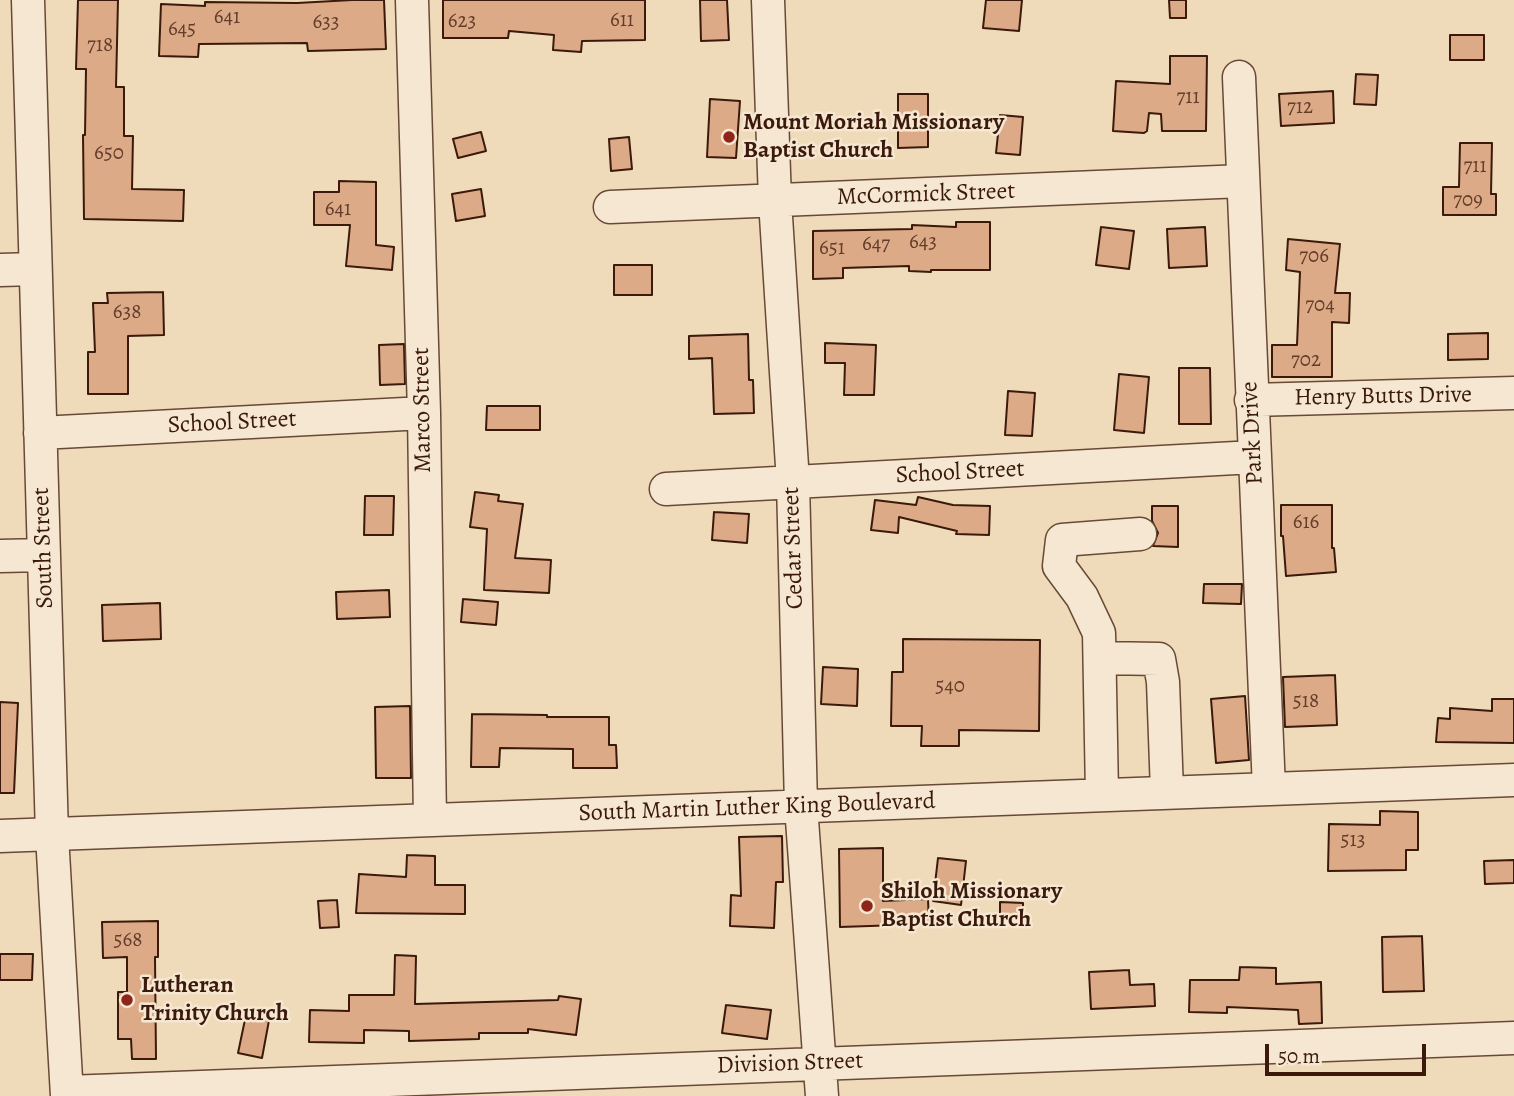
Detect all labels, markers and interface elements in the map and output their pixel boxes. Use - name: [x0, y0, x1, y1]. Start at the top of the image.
- house number: 641: [214, 5, 240, 31]
- house number: 611: [610, 8, 634, 34]
- house number: 623: [448, 9, 476, 35]
- house number: 633: [312, 10, 340, 36]
- house number: 645: [168, 17, 196, 43]
- house number: 718: [87, 33, 113, 59]
- house number: 711: [1176, 85, 1200, 111]
- house number: 712: [1287, 95, 1313, 121]
- place label: Mount Moriah Missionary Baptist Church: [743, 109, 1004, 165]
- marker: Mount Moriah Missionary Baptist Church: [721, 129, 737, 145]
- house number: 650: [94, 141, 124, 167]
- house number: 711: [1463, 154, 1487, 180]
- street label: McCormick Street: [836, 177, 1016, 213]
- house number: 709: [1453, 188, 1483, 214]
- house number: 641: [325, 197, 351, 223]
- house number: 643: [909, 230, 937, 256]
- house number: 647: [862, 232, 890, 258]
- house number: 651: [819, 236, 845, 262]
- house number: 706: [1299, 244, 1329, 270]
- house number: 704: [1305, 293, 1335, 319]
- house number: 638: [113, 300, 141, 326]
- street label: Marco Street: [408, 347, 438, 473]
- house number: 702: [1291, 348, 1321, 374]
- street label: Park Drive: [1236, 380, 1270, 486]
- street label: Henry Butts Drive: [1294, 381, 1472, 413]
- street label: School Street: [167, 405, 297, 441]
- street label: School Street: [895, 455, 1025, 491]
- street label: Cedar Street: [777, 486, 811, 610]
- street label: South Street: [27, 487, 61, 609]
- house number: 616: [1293, 510, 1319, 536]
- house number: 540: [935, 674, 965, 700]
- house number: 518: [1293, 689, 1319, 715]
- street label: South Martin Luther King Boulevard: [578, 787, 936, 829]
- house number: 513: [1341, 828, 1365, 854]
- place label: Shiloh Missionary Baptist Church: [881, 878, 1062, 934]
- marker: Shiloh Missionary Baptist Church: [859, 898, 875, 914]
- house number: 568: [114, 928, 142, 954]
- place label: Lutheran Trinity Church: [141, 972, 289, 1028]
- marker: Lutheran Trinity Church: [119, 992, 135, 1008]
- scale bar: [1269, 1030, 1430, 1074]
- text: 50 m: [1278, 1042, 1320, 1070]
- street label: Division Street: [716, 1047, 864, 1081]

